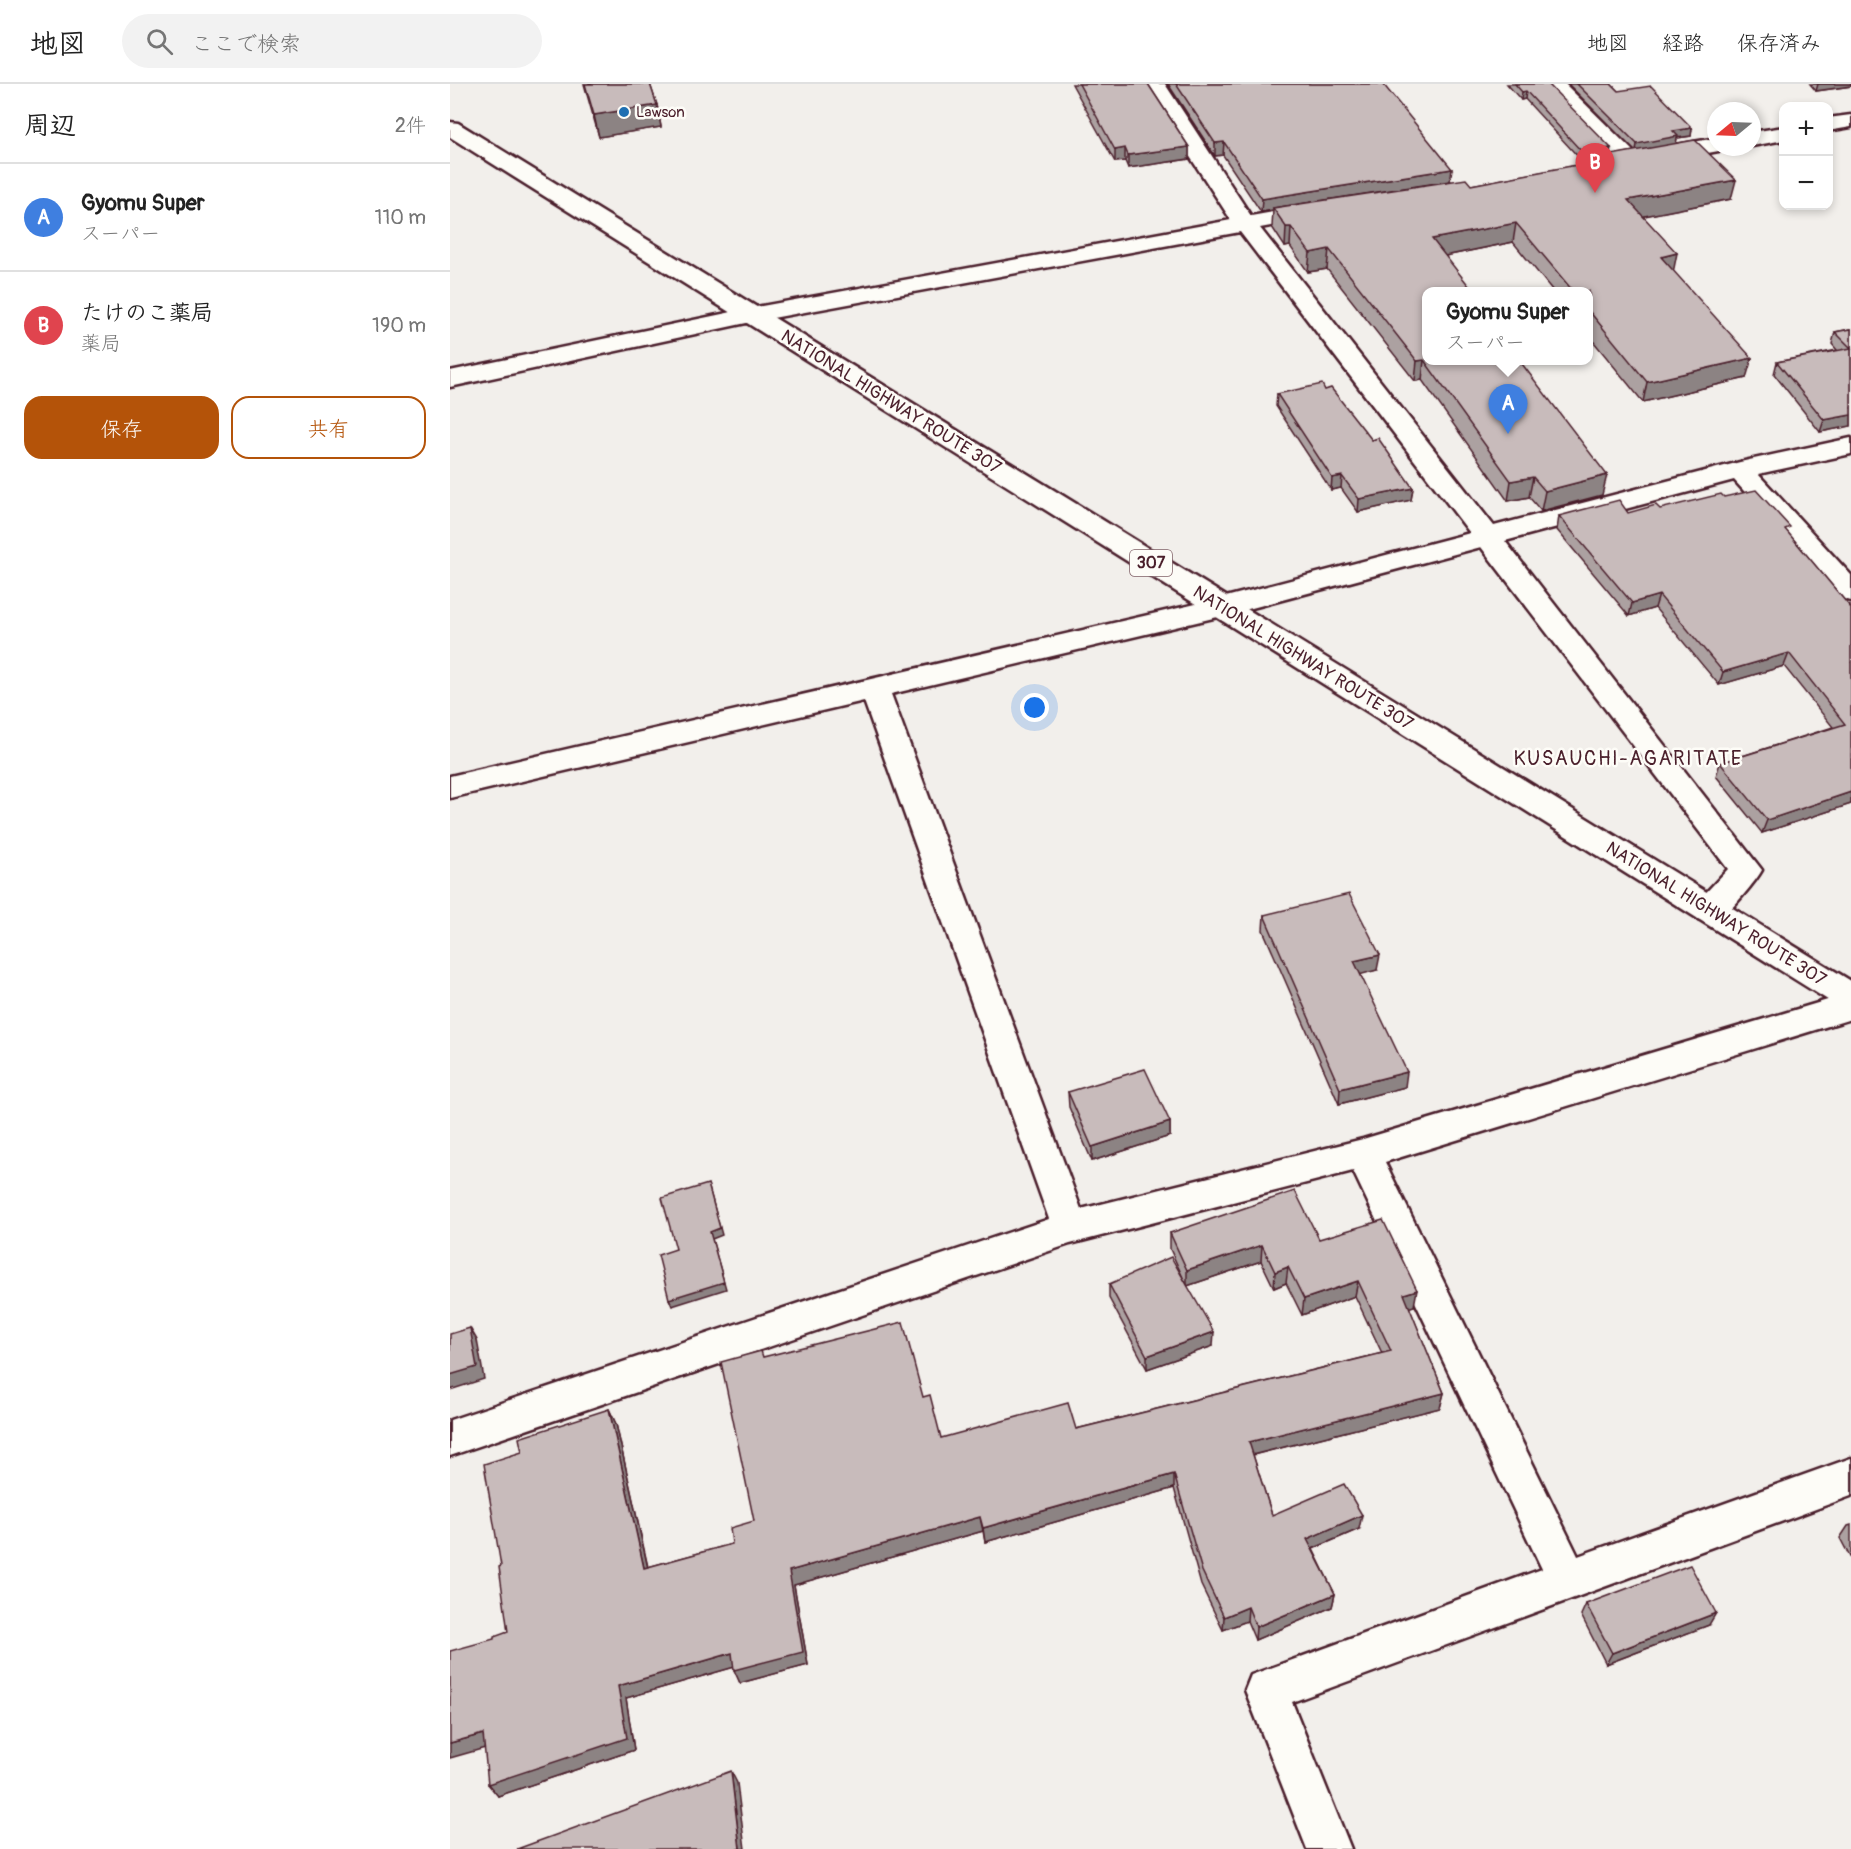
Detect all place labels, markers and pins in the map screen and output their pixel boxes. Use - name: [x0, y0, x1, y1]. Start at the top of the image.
- place label: Lawson: [636, 103, 685, 122]
- marker: Lawson: [617, 105, 631, 119]
- pin: B: [1576, 144, 1614, 193]
- pin: A: [1488, 384, 1528, 434]

